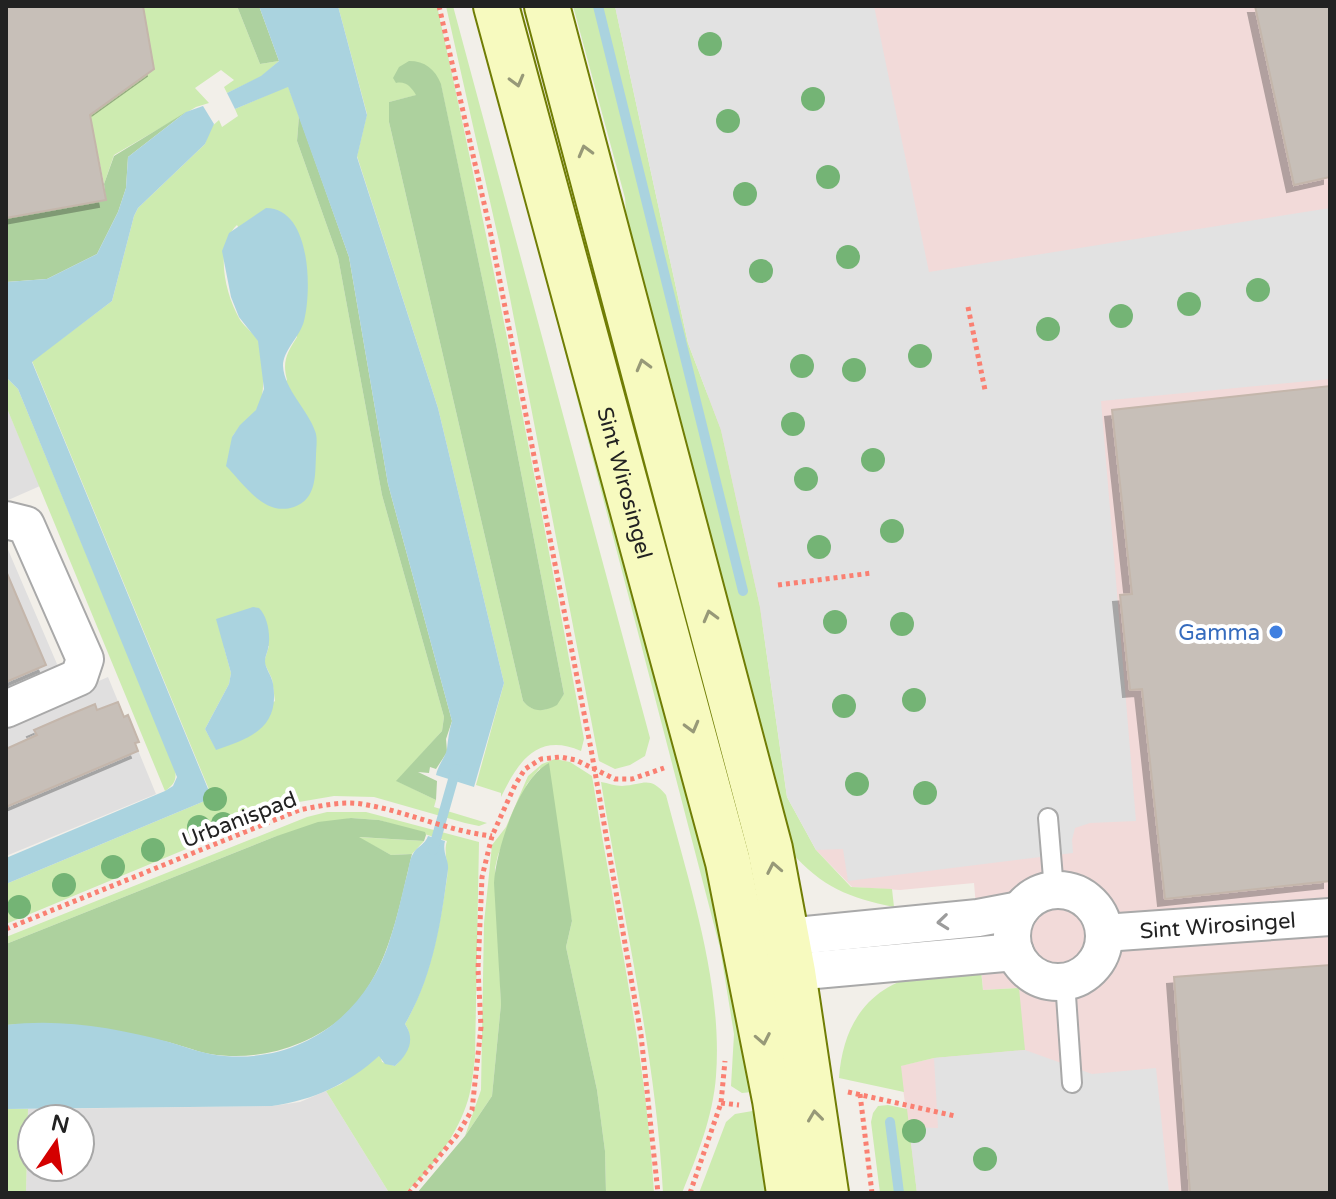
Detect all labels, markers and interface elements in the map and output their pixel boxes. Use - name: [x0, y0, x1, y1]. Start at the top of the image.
- one-way arrow: [507, 74, 524, 88]
- one-way arrow: [578, 144, 595, 158]
- one-way arrow: [636, 358, 652, 372]
- street label: Sint Wirosingel: [591, 404, 657, 562]
- one-way arrow: [703, 609, 720, 623]
- place label: Gamma: [1178, 620, 1260, 646]
- marker: Gamma: [1267, 623, 1285, 641]
- one-way arrow: [683, 719, 699, 733]
- street label: Urbanispad: [178, 786, 300, 854]
- one-way arrow: [766, 861, 783, 875]
- street label: Sint Wirosingel: [1139, 907, 1297, 944]
- one-way arrow: [936, 913, 949, 930]
- one-way arrow: [753, 1032, 770, 1046]
- north arrow: [16, 1103, 96, 1183]
- one-way arrow: [807, 1109, 824, 1123]
- text: N: [49, 1110, 72, 1139]

